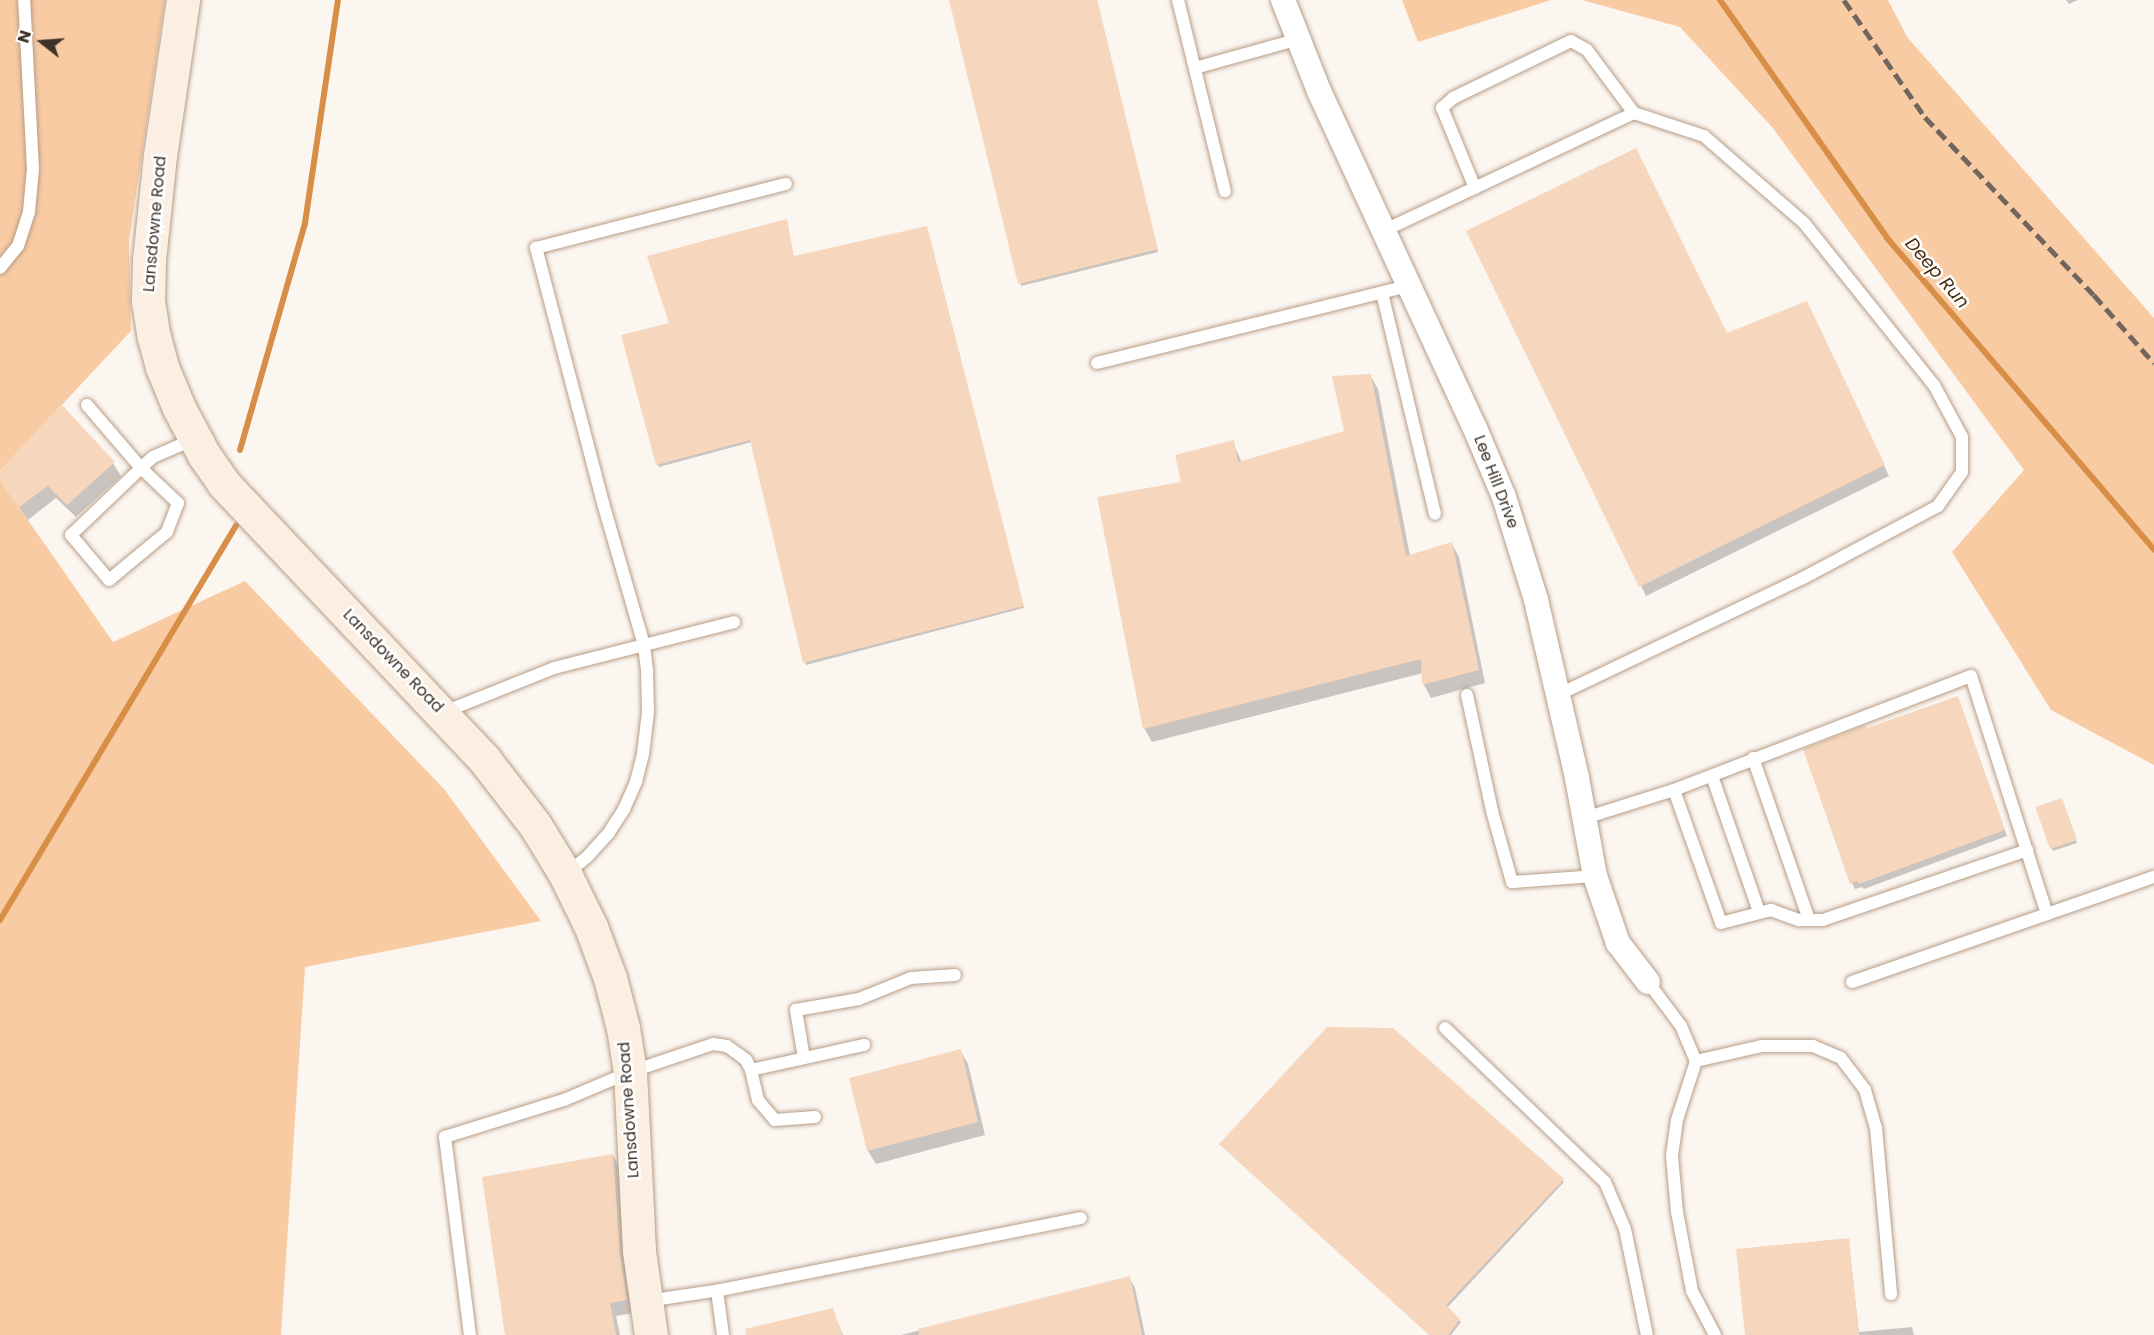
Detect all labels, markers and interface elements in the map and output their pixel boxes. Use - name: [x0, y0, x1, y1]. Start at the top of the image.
- north arrow: [12, 12, 72, 72]
- text: N: [12, 27, 37, 46]
- street label: Lansdowne Road: [139, 155, 171, 293]
- water label: Deep Run: [1900, 233, 1974, 313]
- street label: Lee Hill Drive: [1469, 433, 1523, 531]
- street label: Lansdowne Road: [339, 605, 447, 717]
- street label: Lansdowne Road: [615, 1041, 643, 1179]

